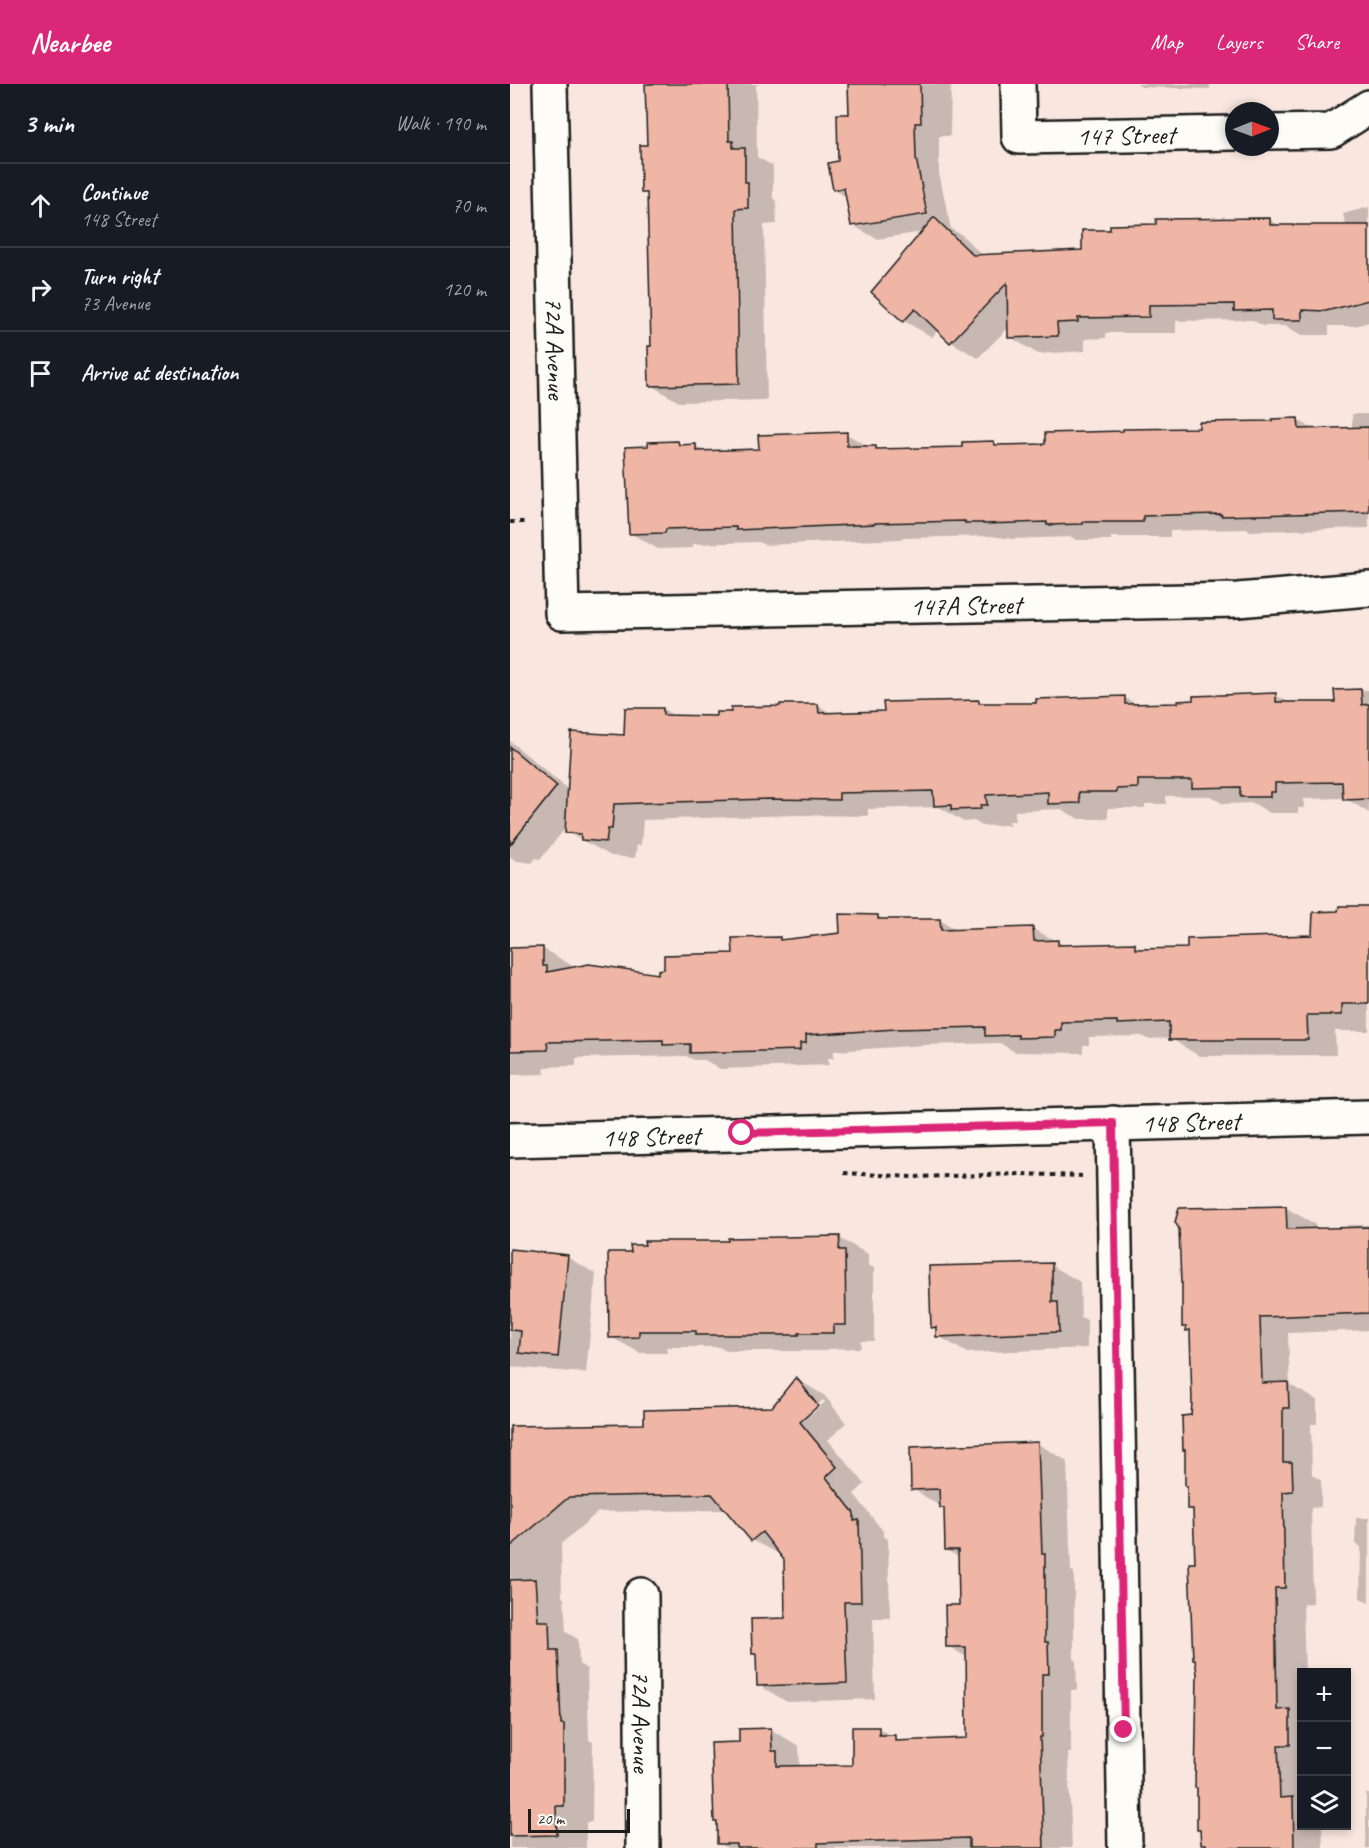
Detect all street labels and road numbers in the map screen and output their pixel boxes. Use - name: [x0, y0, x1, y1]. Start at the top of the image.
- street label: 147 Street: [1077, 118, 1179, 153]
- street label: 72A Avenue: [538, 296, 573, 401]
- street label: 147A Street: [910, 588, 1025, 623]
- street label: 148 Street: [1141, 1104, 1244, 1140]
- street label: 148 Street: [602, 1119, 704, 1155]
- street label: 72A Avenue: [625, 1670, 658, 1774]

